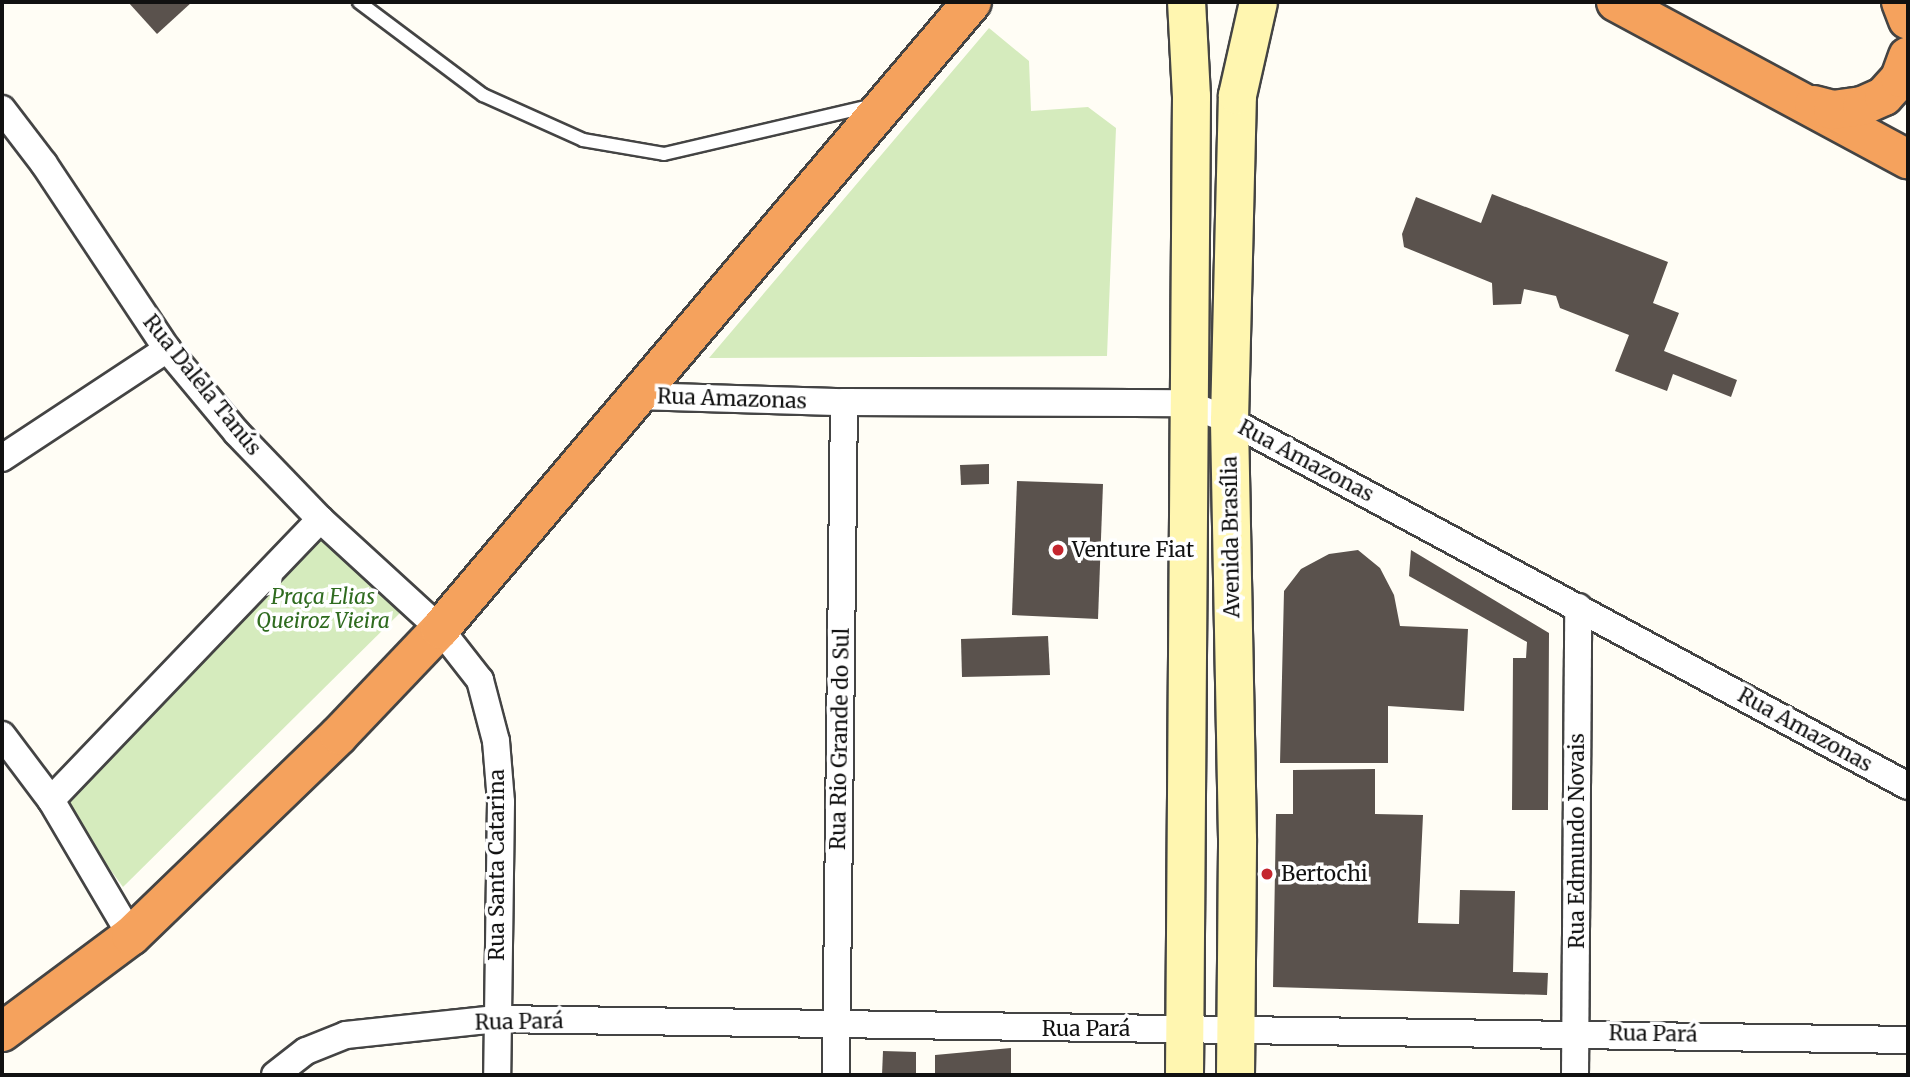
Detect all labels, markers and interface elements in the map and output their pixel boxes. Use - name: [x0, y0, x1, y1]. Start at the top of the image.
- street label: Rua Dalela Tanús: [138, 310, 266, 460]
- street label: Rua Amazonas: [657, 384, 807, 414]
- street label: Rua Amazonas: [1234, 415, 1378, 507]
- street label: Avenida Brasília: [1217, 456, 1245, 618]
- place label: Venture Fiat: [1072, 537, 1194, 563]
- marker: Venture Fiat: [1050, 542, 1066, 558]
- park label: Praça Elias Queiroz Vieira: [256, 584, 390, 634]
- street label: Rua Rio Grande do Sul: [825, 628, 855, 850]
- street label: Rua Amazonas: [1733, 683, 1877, 777]
- street label: Rua Edmundo Novais: [1564, 733, 1590, 949]
- street label: Rua Santa Catarina: [484, 769, 510, 961]
- place label: Bertochi: [1281, 861, 1368, 887]
- marker: Bertochi: [1259, 866, 1275, 882]
- street label: Rua Pará: [474, 1009, 564, 1035]
- street label: Rua Pará: [1042, 1016, 1130, 1042]
- street label: Rua Pará: [1608, 1021, 1698, 1047]

